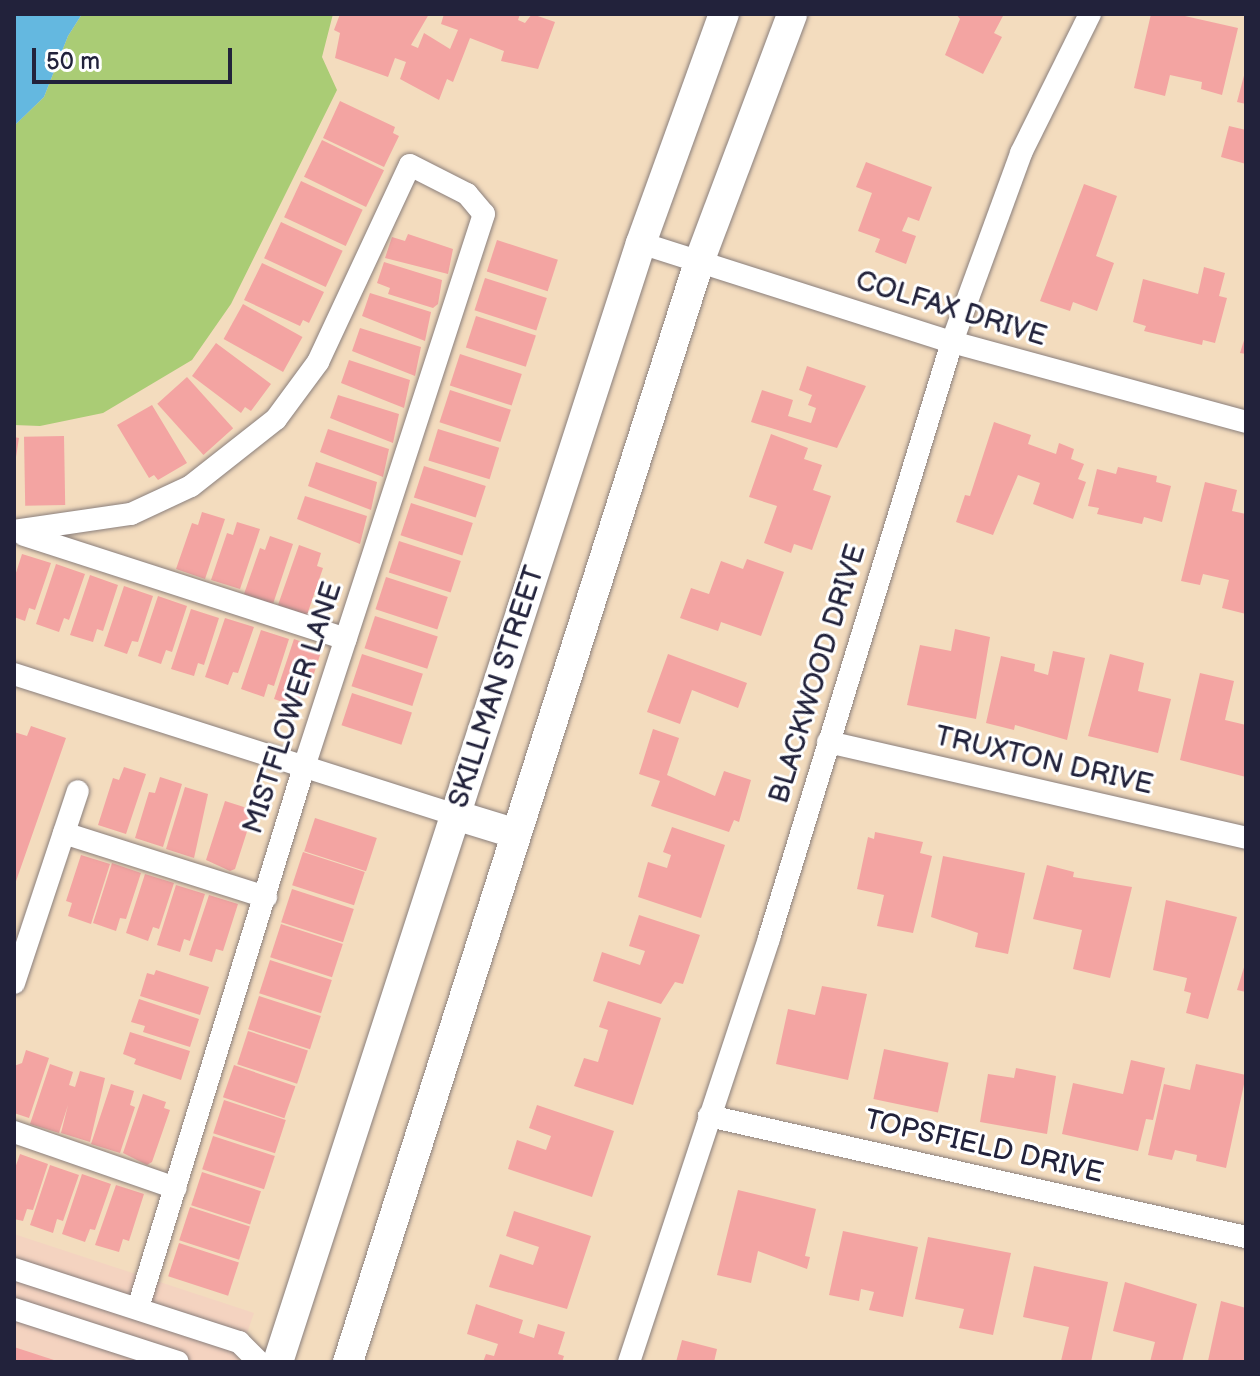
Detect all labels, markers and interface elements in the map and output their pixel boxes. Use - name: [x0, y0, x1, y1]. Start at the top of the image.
- scale bar: [36, 32, 236, 82]
- text: 50 m: [46, 47, 100, 76]
- street label: COLFAX DRIVE: [851, 264, 1051, 354]
- street label: BLACKWOOD DRIVE: [763, 540, 873, 808]
- street label: SKILLMAN STREET: [442, 562, 552, 812]
- street label: MISTFLOWER LANE: [236, 578, 350, 838]
- street label: TRUXTON DRIVE: [932, 720, 1156, 802]
- street label: TOPSFIELD DRIVE: [862, 1103, 1106, 1191]

